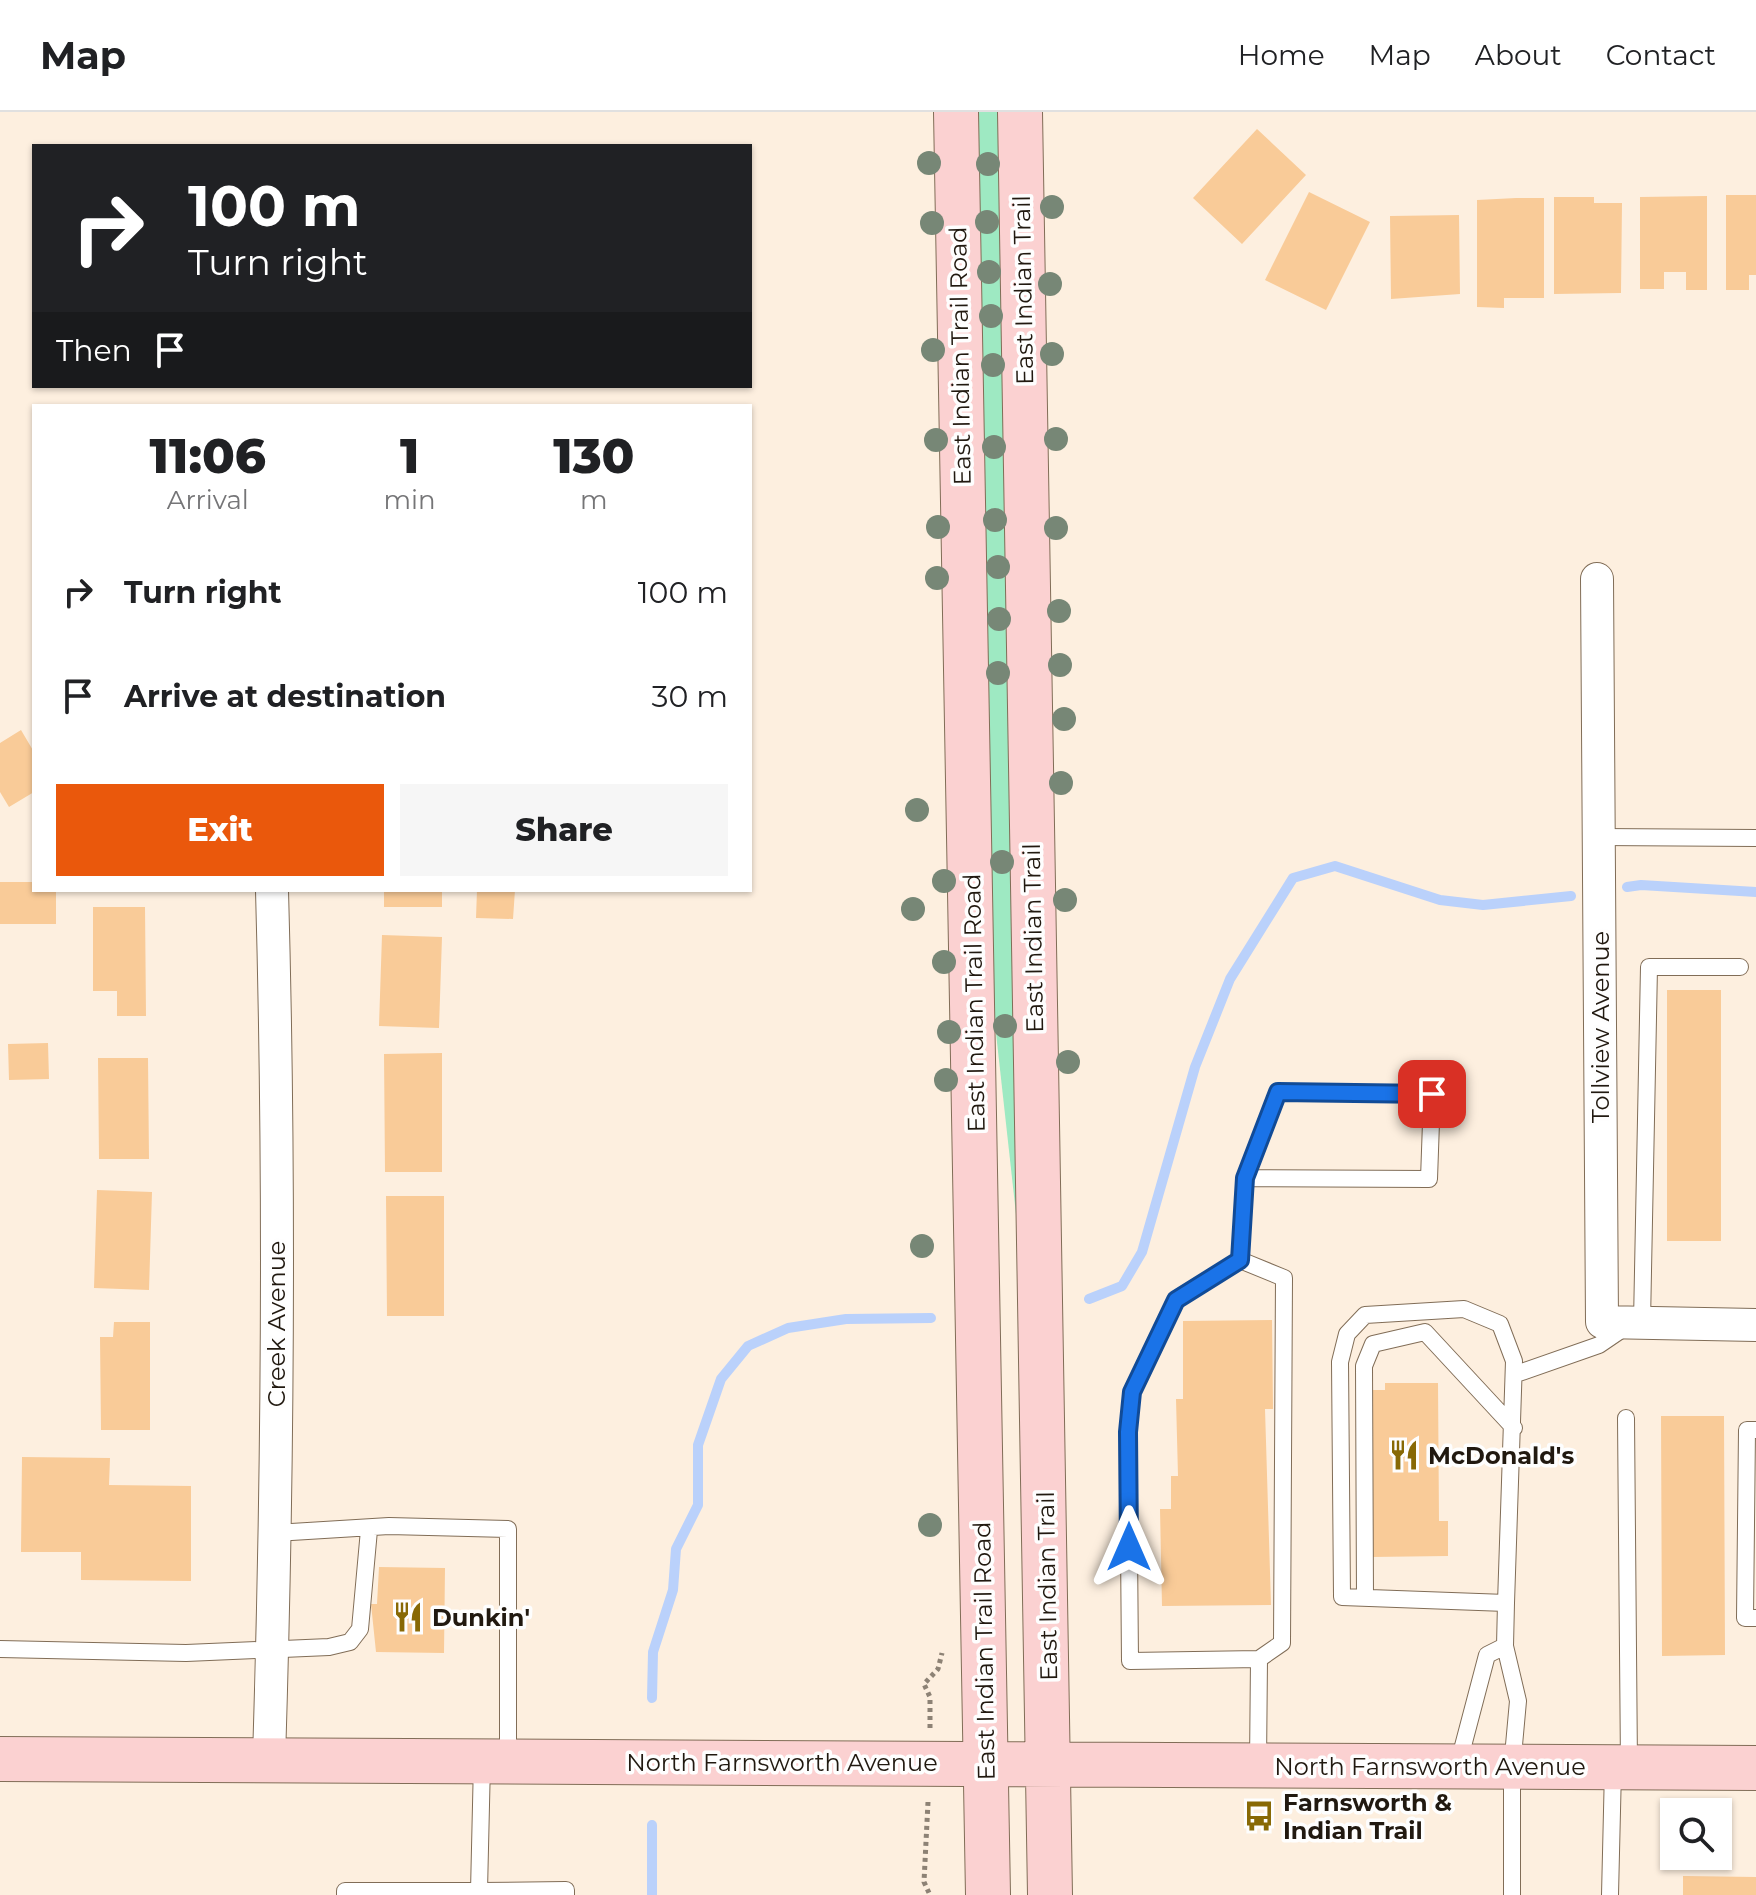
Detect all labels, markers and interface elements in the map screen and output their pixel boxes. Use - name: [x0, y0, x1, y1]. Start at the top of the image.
- text: Map: [40, 32, 126, 79]
- text: Home: [1238, 38, 1325, 72]
- text: Map: [1369, 38, 1431, 72]
- text: About: [1475, 38, 1562, 72]
- text: Contact: [1606, 38, 1716, 72]
- text: 100 m: [188, 172, 361, 240]
- icon: right: [56, 176, 160, 280]
- street label: East Indian Trail: [1007, 195, 1039, 385]
- street label: East Indian Trail Road: [943, 226, 977, 486]
- text: Turn right: [188, 240, 368, 284]
- icon: arrive: [148, 328, 192, 372]
- text: Then: [56, 332, 132, 369]
- text: 11:06: [150, 427, 266, 485]
- text: 1: [400, 427, 419, 485]
- text: 130: [553, 427, 634, 485]
- text: Arrival: [167, 484, 249, 516]
- text: min: [384, 484, 436, 516]
- text: m: [580, 484, 608, 516]
- icon: right: [56, 570, 100, 614]
- text: Turn right: [124, 574, 281, 611]
- text: 100 m: [638, 574, 728, 611]
- icon: arrive: [56, 674, 100, 718]
- text: Arrive at destination: [124, 678, 446, 715]
- text: 30 m: [652, 678, 728, 715]
- button: Exit: [56, 784, 384, 876]
- button: Share: [400, 784, 728, 876]
- street label: East Indian Trail: [1017, 843, 1049, 1033]
- street label: East Indian Trail Road: [957, 873, 991, 1133]
- street label: Tollview Avenue: [1586, 931, 1615, 1123]
- pin: [1398, 1060, 1466, 1128]
- icon: arrive: [1410, 1072, 1454, 1116]
- street label: Creek Avenue: [262, 1241, 291, 1407]
- restaurant icon: McDonald's: [1387, 1438, 1421, 1472]
- place label: McDonald's: [1428, 1441, 1574, 1470]
- street label: East Indian Trail: [1031, 1491, 1063, 1681]
- position arrow: [1087, 1505, 1171, 1589]
- street label: East Indian Trail Road: [967, 1521, 1001, 1781]
- restaurant icon: Dunkin': [391, 1600, 425, 1634]
- place label: Dunkin': [432, 1603, 530, 1632]
- street label: North Farnsworth Avenue: [626, 1748, 938, 1777]
- street label: North Farnsworth Avenue: [1274, 1752, 1586, 1781]
- place label: Farnsworth & Indian Trail: [1283, 1788, 1452, 1845]
- map controls: [1660, 1798, 1732, 1870]
- button: search: [1660, 1798, 1732, 1870]
- bus stop icon: Farnsworth & Indian Trail: [1242, 1799, 1276, 1833]

